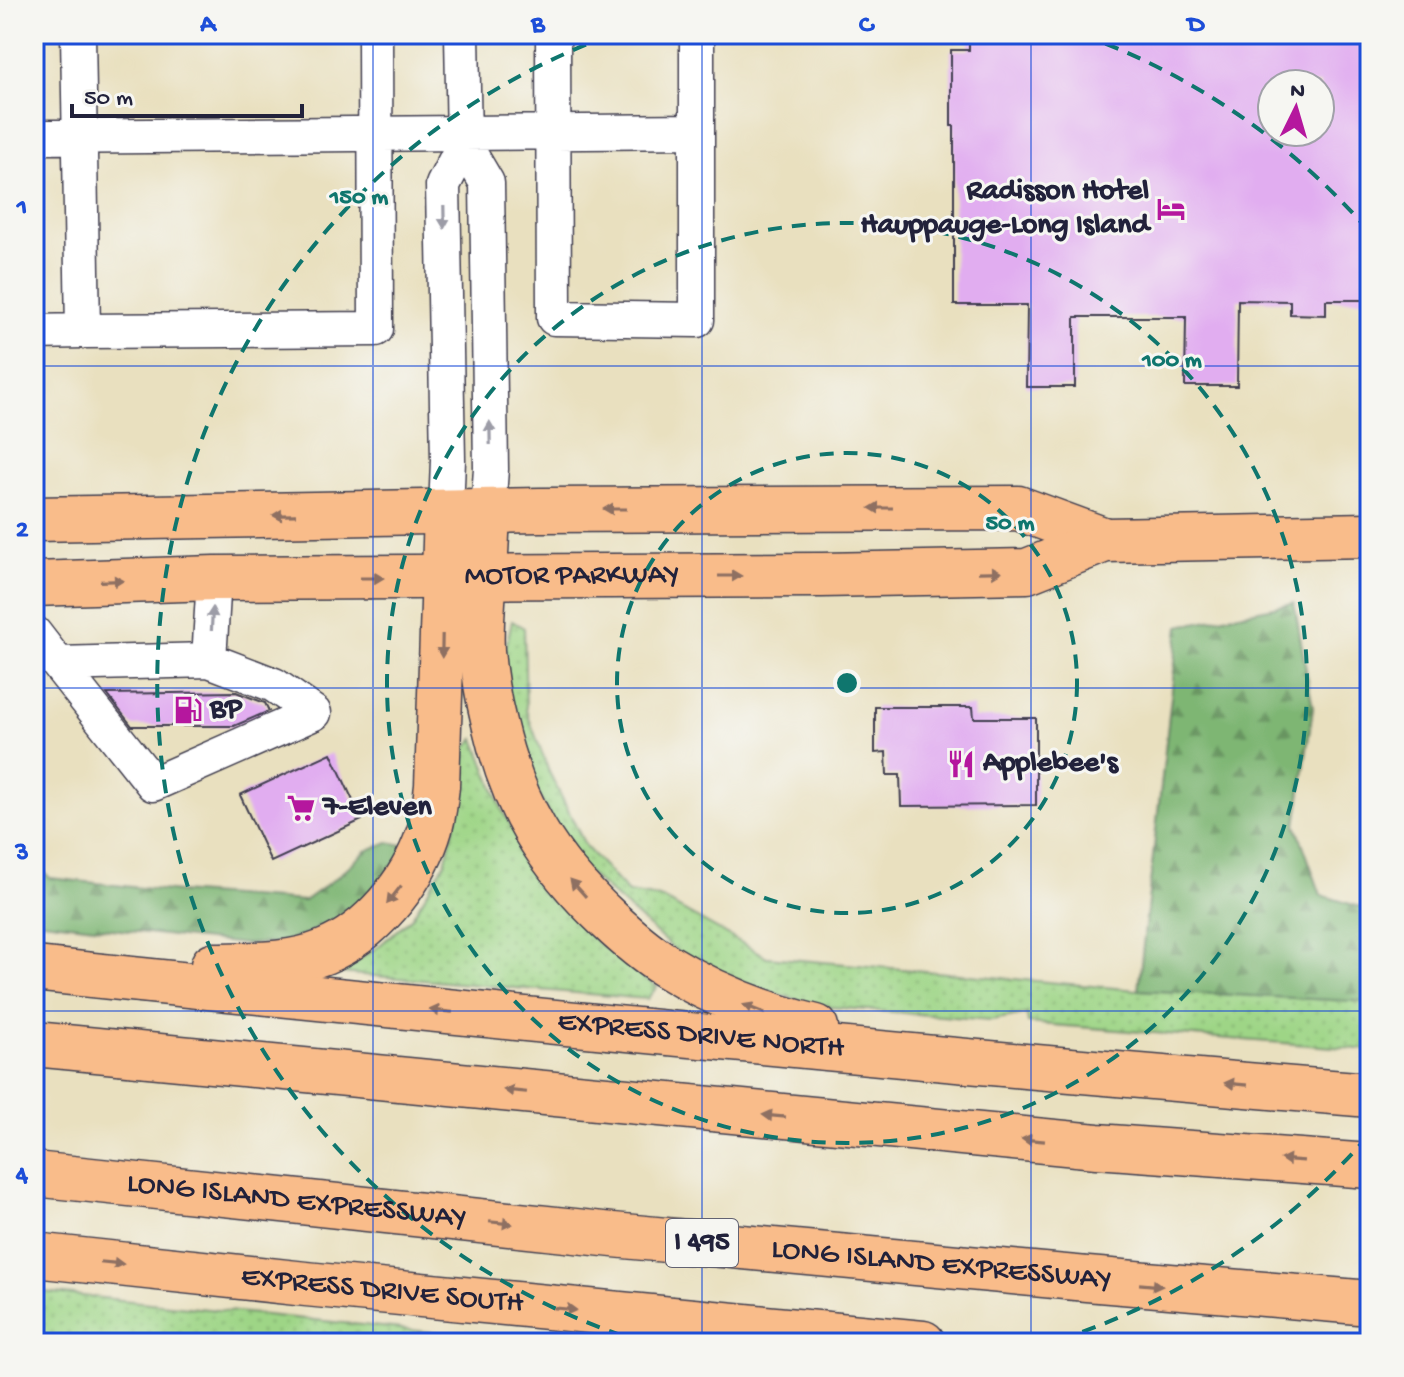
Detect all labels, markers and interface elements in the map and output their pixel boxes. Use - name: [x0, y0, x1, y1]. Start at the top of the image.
- text: A: [199, 11, 217, 42]
- text: B: [530, 11, 546, 42]
- text: C: [859, 11, 876, 42]
- text: D: [1186, 11, 1206, 42]
- scale bar: [72, 68, 302, 118]
- north arrow: [1256, 68, 1336, 148]
- text: N: [1289, 78, 1306, 106]
- text: 50 m: [84, 85, 133, 114]
- place label: Radisson Hotel Hauppauge-Long Island: [861, 175, 1152, 244]
- text: 150 m: [329, 184, 388, 213]
- text: 1: [16, 194, 27, 225]
- hotel icon: Radisson Hotel Hauppauge-Long Island: [1156, 194, 1186, 224]
- one-way arrow: [437, 205, 450, 230]
- text: 100 m: [1141, 347, 1202, 376]
- one-way arrow: [484, 420, 497, 445]
- one-way arrow: [868, 502, 893, 514]
- one-way arrow: [602, 503, 627, 515]
- one-way arrow: [271, 508, 296, 521]
- text: 50 m: [986, 510, 1034, 539]
- text: 2: [16, 516, 29, 547]
- street label: MOTOR PARKWAY: [464, 558, 679, 594]
- one-way arrow: [978, 566, 1003, 578]
- one-way arrow: [718, 570, 743, 582]
- one-way arrow: [360, 572, 385, 584]
- one-way arrow: [100, 575, 125, 588]
- one-way arrow: [205, 606, 218, 631]
- one-way arrow: [436, 634, 448, 659]
- centre of rings: [833, 669, 861, 697]
- place label: BP: [209, 693, 243, 728]
- fuel station icon: BP: [173, 695, 203, 725]
- place label: Applebee's: [982, 747, 1120, 782]
- restaurant icon: Applebee's: [946, 749, 976, 779]
- place label: 7-Eleven: [321, 791, 433, 826]
- supermarket icon: 7-Eleven: [286, 793, 316, 823]
- text: 3: [14, 839, 29, 870]
- one-way arrow: [569, 879, 587, 898]
- one-way arrow: [386, 885, 402, 905]
- one-way arrow: [742, 1002, 766, 1015]
- one-way arrow: [428, 1005, 453, 1018]
- street label: EXPRESS DRIVE NORTH: [556, 1005, 846, 1067]
- one-way arrow: [1223, 1077, 1248, 1090]
- one-way arrow: [502, 1084, 527, 1097]
- one-way arrow: [761, 1109, 786, 1122]
- one-way arrow: [1020, 1134, 1045, 1147]
- one-way arrow: [1279, 1153, 1304, 1166]
- text: 4: [15, 1161, 29, 1192]
- street label: LONG ISLAND EXPRESSWAY: [125, 1166, 468, 1237]
- one-way arrow: [489, 1217, 514, 1230]
- road number: I 495: [666, 1219, 738, 1267]
- street label: LONG ISLAND EXPRESSWAY: [770, 1232, 1113, 1299]
- one-way arrow: [99, 1257, 124, 1270]
- street label: EXPRESS DRIVE SOUTH: [239, 1260, 526, 1322]
- one-way arrow: [1138, 1278, 1163, 1291]
- one-way arrow: [553, 1303, 578, 1316]

